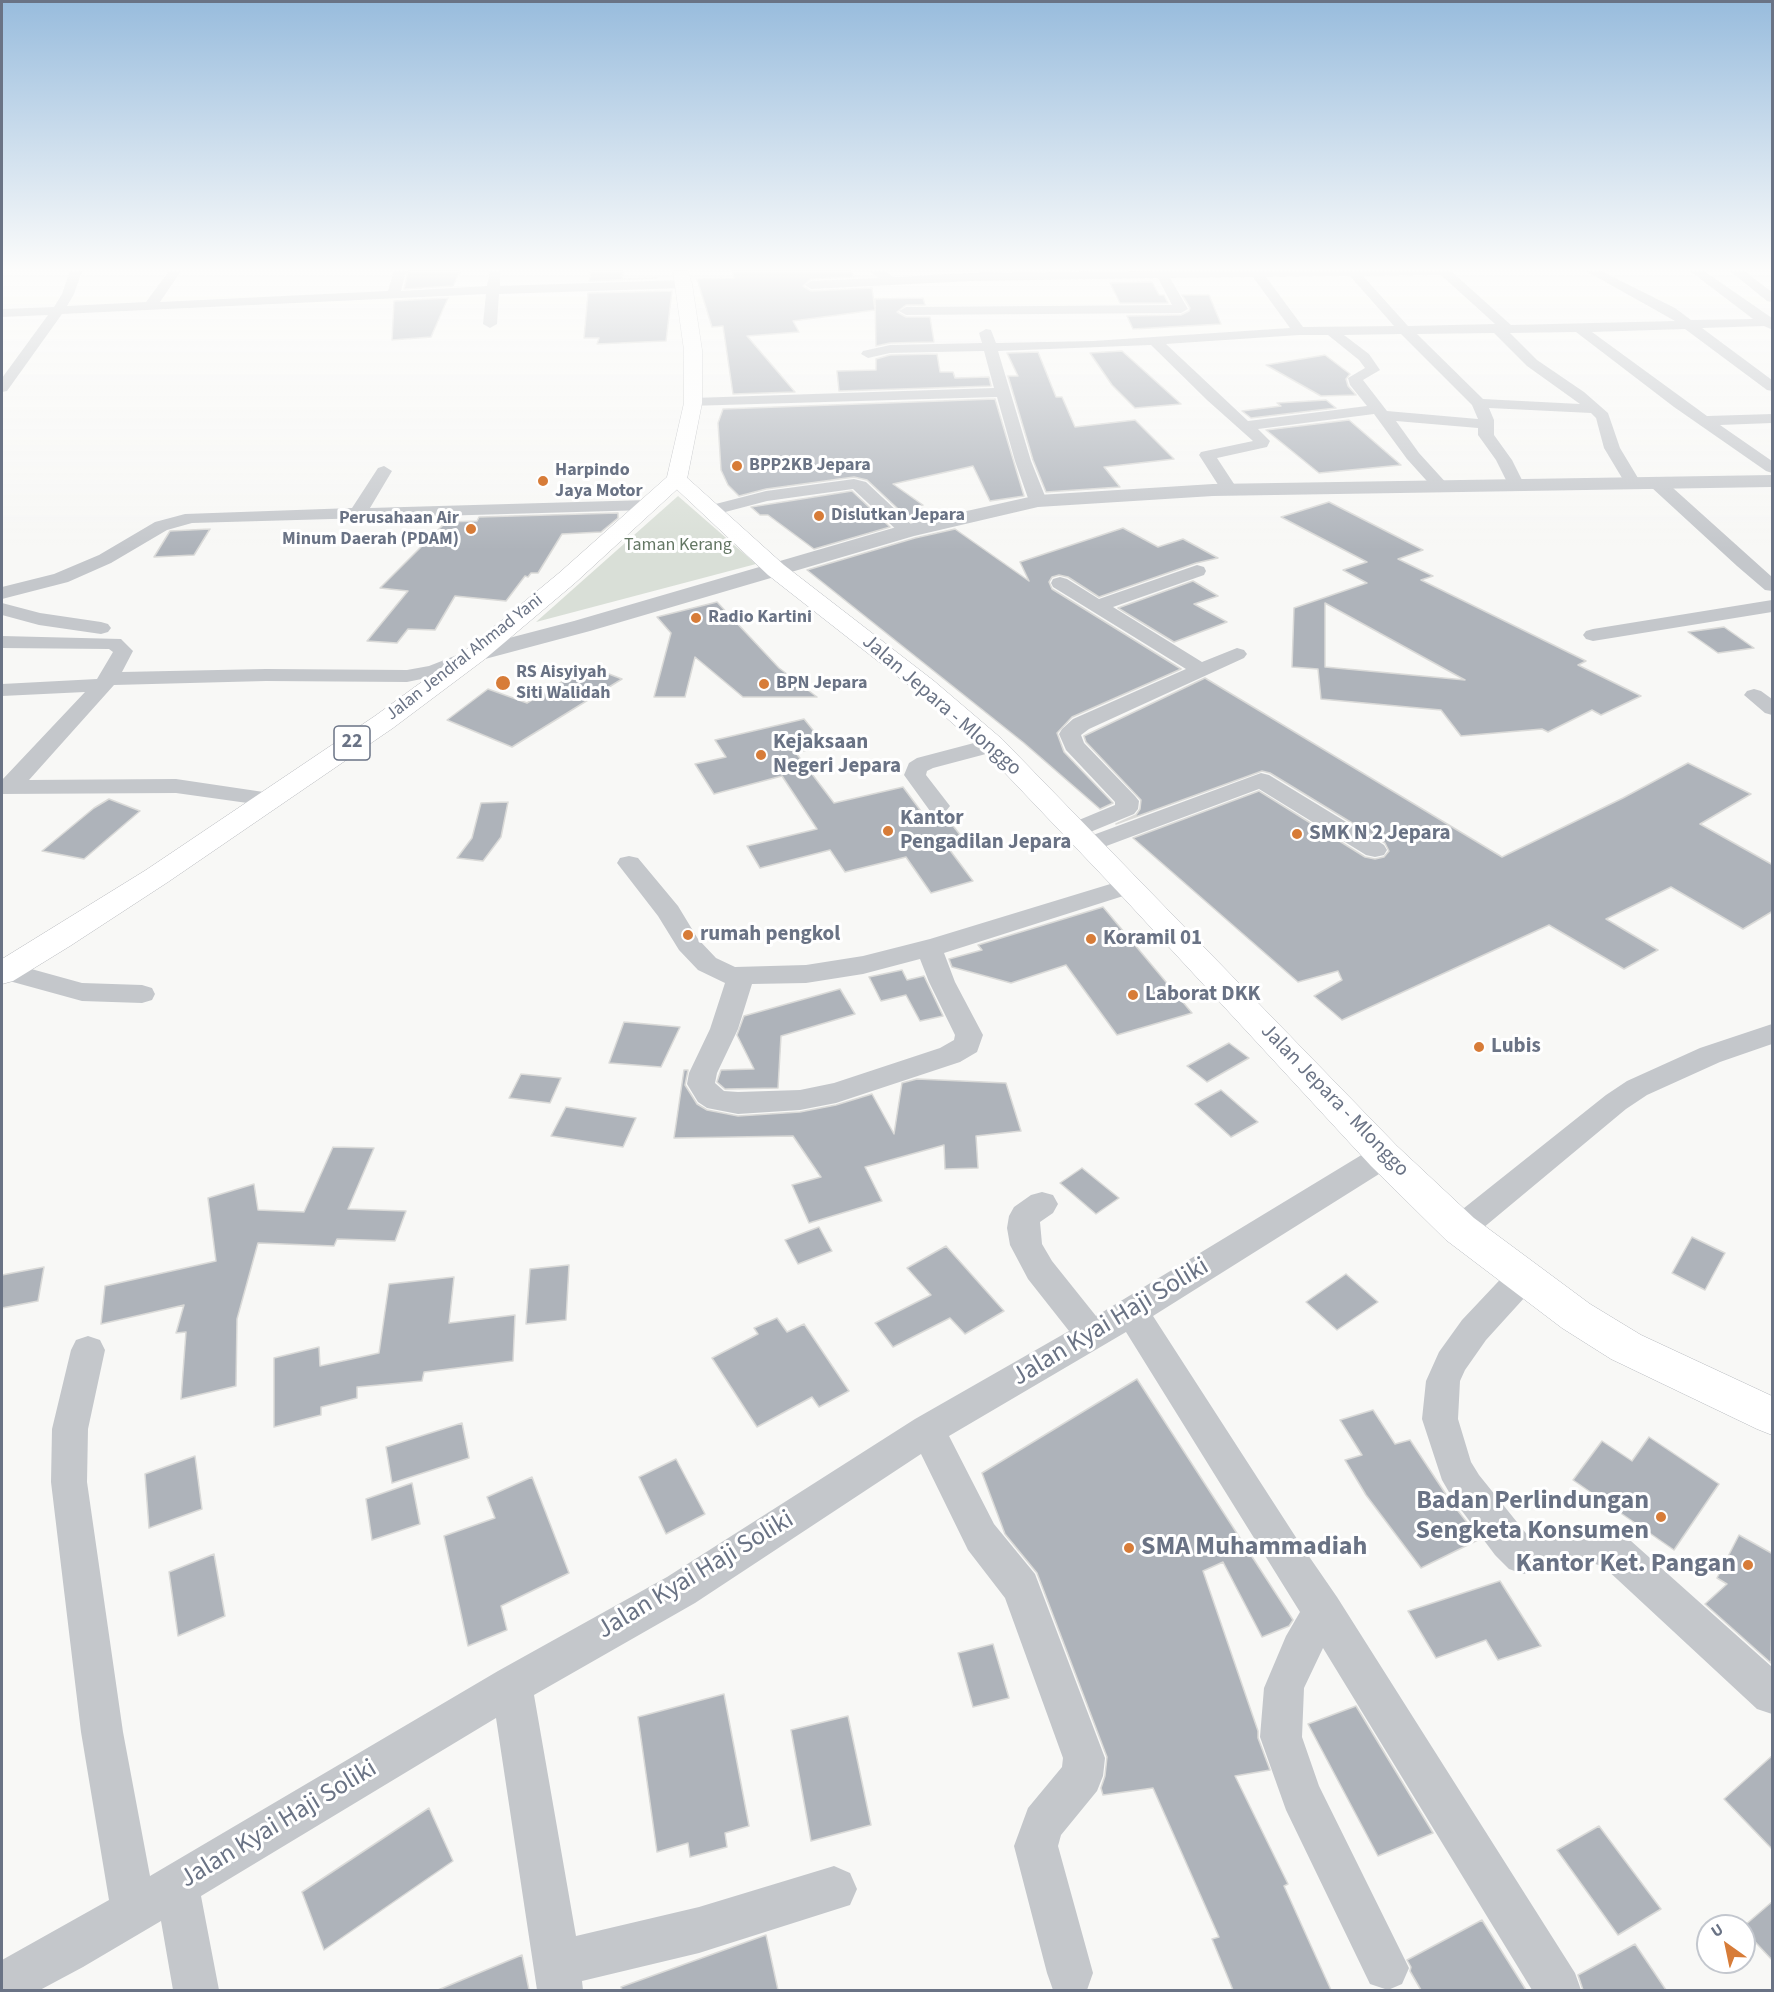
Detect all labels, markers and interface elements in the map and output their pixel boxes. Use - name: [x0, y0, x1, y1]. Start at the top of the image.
- place label: BPP2KB Jepara: [749, 455, 871, 477]
- marker: BPP2KB Jepara: [730, 459, 744, 473]
- place label: Harpindo Jaya Motor: [555, 460, 643, 502]
- marker: Harpindo Jaya Motor: [536, 474, 550, 488]
- place label: Dislutkan Jepara: [831, 505, 965, 527]
- place label: Perusahaan Air Minum Daerah (PDAM): [282, 508, 459, 550]
- marker: Dislutkan Jepara: [812, 509, 826, 523]
- marker: Perusahaan Air Minum Daerah (PDAM): [464, 522, 478, 536]
- park label: Taman Kerang: [624, 535, 732, 557]
- street label: Jalan Jendral Ahmad Yani: [382, 590, 548, 726]
- place label: Radio Kartini: [708, 607, 812, 629]
- marker: Radio Kartini: [689, 611, 703, 625]
- street label: Jalan Jepara - Mlonggo: [856, 630, 1026, 782]
- place label: RS Aisyiyah Siti Walidah: [516, 662, 611, 704]
- place label: BPN Jepara: [776, 673, 867, 695]
- marker: RS Aisyiyah Siti Walidah: [494, 674, 512, 692]
- marker: BPN Jepara: [757, 677, 771, 691]
- road number: 22: [334, 726, 370, 760]
- place label: Kejaksaan Negeri Jepara: [773, 730, 901, 780]
- marker: Kejaksaan Negeri Jepara: [754, 748, 768, 762]
- place label: Kantor Pengadilan Jepara: [900, 806, 1071, 856]
- place label: SMK N 2 Jepara: [1309, 821, 1450, 847]
- marker: Kantor Pengadilan Jepara: [881, 824, 895, 838]
- marker: SMK N 2 Jepara: [1290, 827, 1304, 841]
- place label: rumah pengkol: [700, 922, 840, 948]
- place label: Koramil 01: [1103, 926, 1202, 952]
- marker: rumah pengkol: [681, 928, 695, 942]
- marker: Koramil 01: [1084, 932, 1098, 946]
- place label: Laborat DKK: [1145, 982, 1260, 1008]
- marker: Laborat DKK: [1126, 988, 1140, 1002]
- street label: Jalan Jepara - Mlonggo: [1255, 1019, 1413, 1183]
- place label: Lubis: [1491, 1034, 1541, 1060]
- marker: Lubis: [1472, 1040, 1486, 1054]
- street label: Jalan Kyai Haji Soliki: [1007, 1252, 1215, 1394]
- place label: Badan Perlindungan Sengketa Konsumen: [1416, 1486, 1649, 1548]
- street label: Jalan Kyai Haji Soliki: [592, 1505, 800, 1647]
- marker: Badan Perlindungan Sengketa Konsumen: [1654, 1510, 1668, 1524]
- place label: SMA Muhammadiah: [1141, 1532, 1367, 1564]
- marker: SMA Muhammadiah: [1122, 1541, 1136, 1555]
- place label: Kantor Ket. Pangan: [1515, 1549, 1736, 1581]
- marker: Kantor Ket. Pangan: [1741, 1558, 1755, 1572]
- street label: Jalan Kyai Haji Soliki: [175, 1754, 383, 1896]
- north arrow: [1696, 1914, 1756, 1974]
- text: U: [1707, 1918, 1728, 1943]

